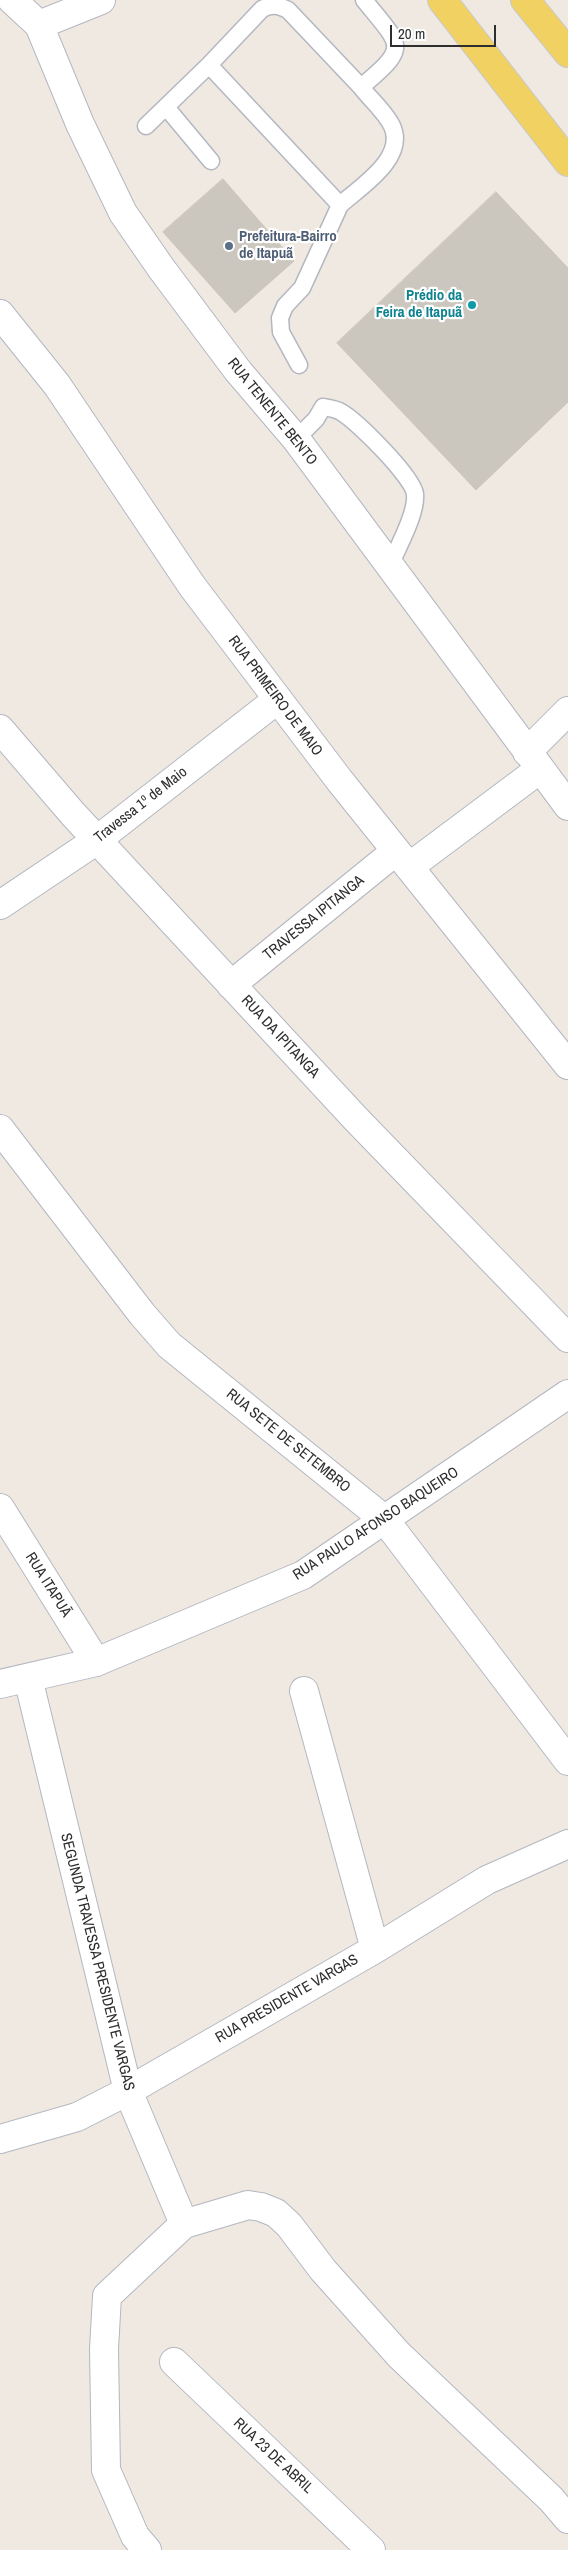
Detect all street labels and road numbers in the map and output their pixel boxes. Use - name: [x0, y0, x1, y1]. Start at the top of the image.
- street label: RUA TENENTE BENTO: [223, 355, 321, 469]
- street label: RUA PRIMEIRO DE MAIO: [224, 632, 326, 760]
- street label: Travessa 1º de Maio: [91, 763, 191, 847]
- street label: TRAVESSA IPITANGA: [260, 872, 368, 964]
- street label: RUA DA IPITANGA: [237, 992, 323, 1082]
- street label: RUA SETE DE SETEMBRO: [222, 1385, 354, 1497]
- street label: RUA PAULO AFONSO BAQUEIRO: [290, 1464, 462, 1584]
- street label: RUA ITAPUÃ: [21, 1549, 75, 1621]
- street label: SEGUNDA TRAVESSA PRESIDENTE VARGAS: [56, 1831, 138, 2093]
- street label: RUA PRESIDENTE VARGAS: [212, 1951, 362, 2047]
- street label: RUA 23 DE ABRIL: [229, 2414, 317, 2498]

